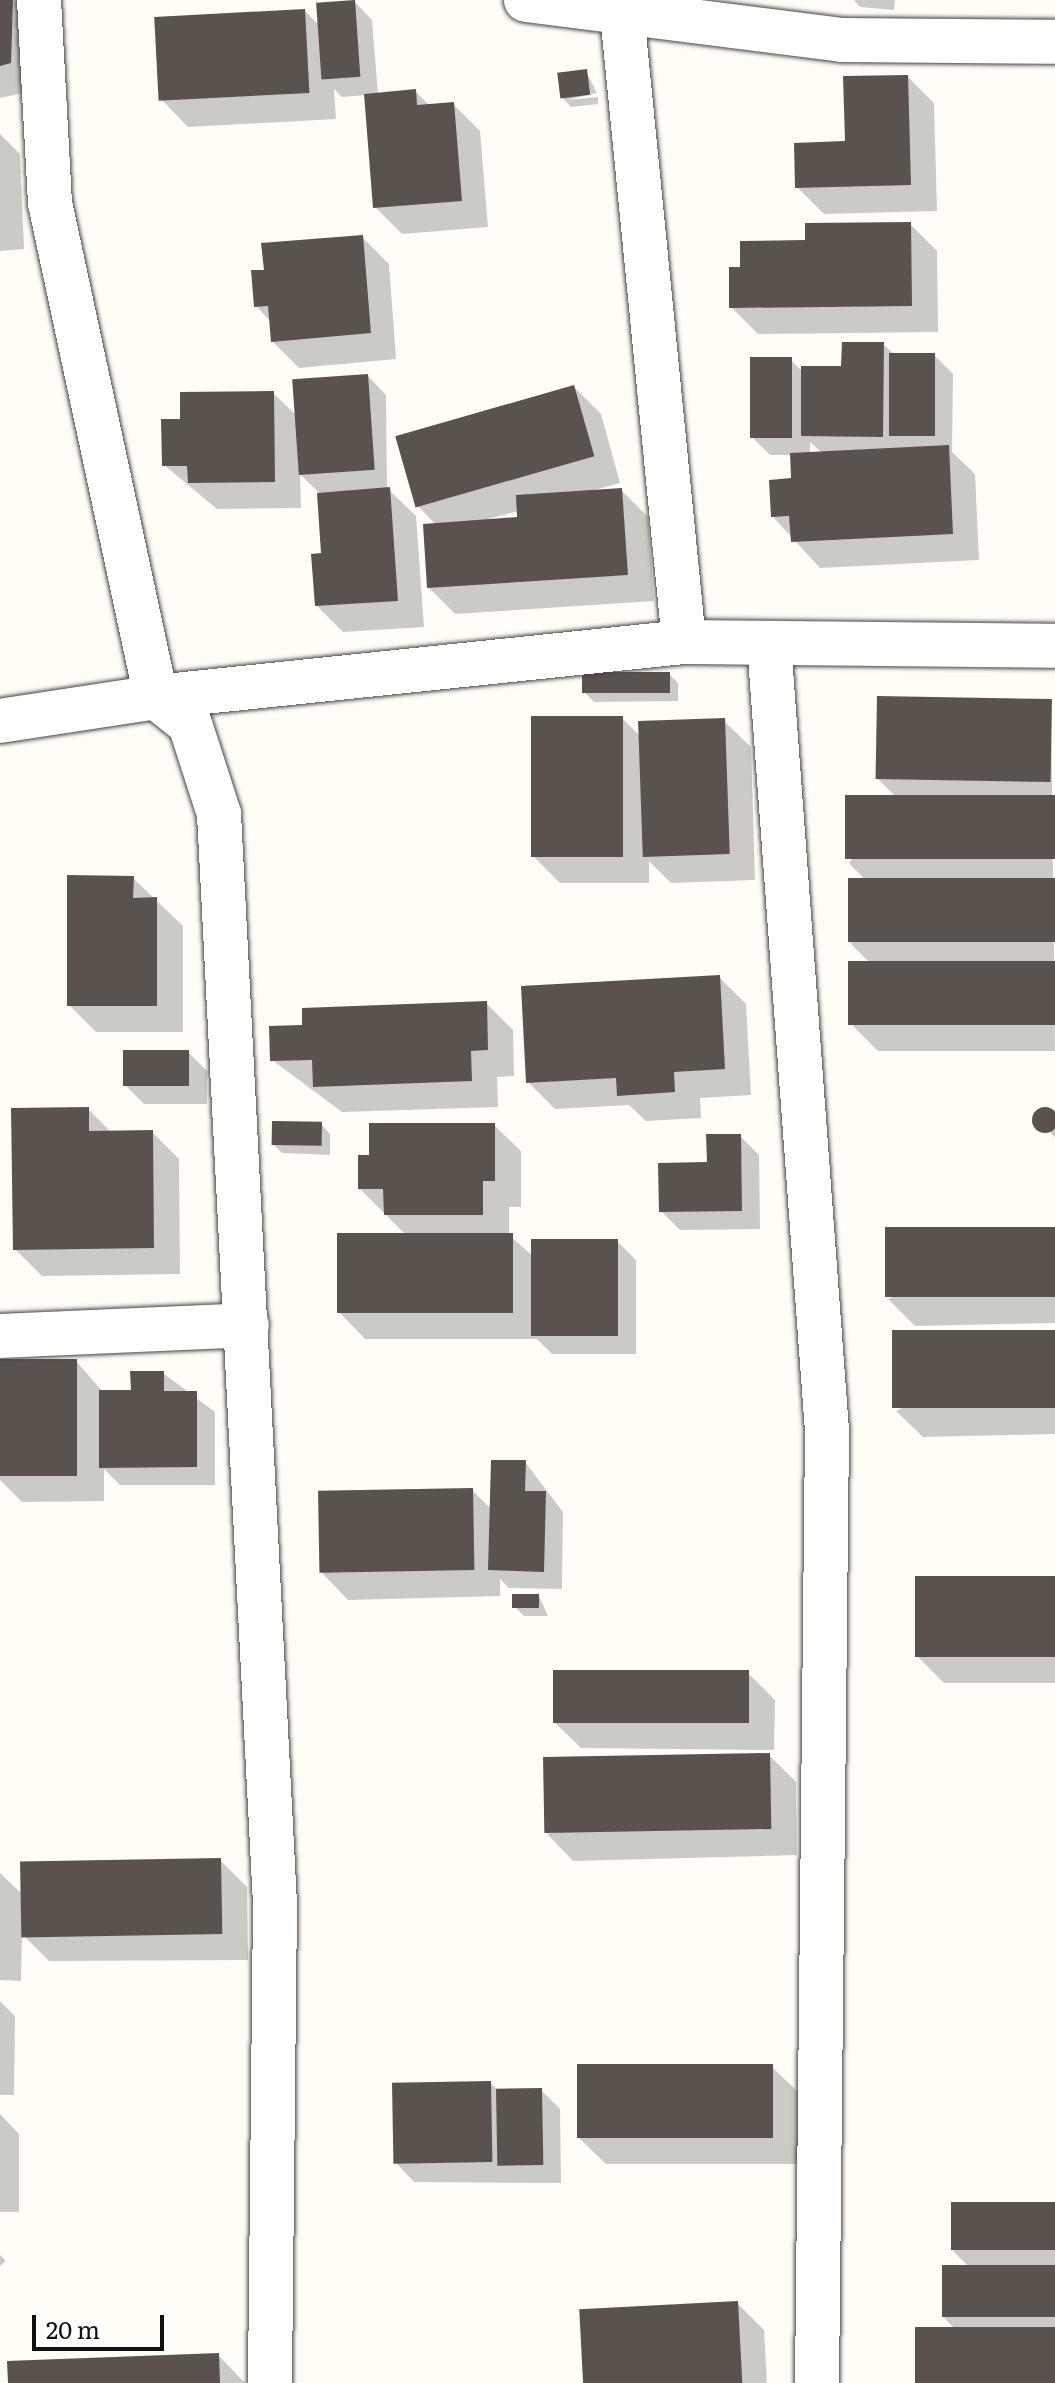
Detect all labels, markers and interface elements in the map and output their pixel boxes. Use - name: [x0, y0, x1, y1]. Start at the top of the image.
- scale bar: [36, 2299, 168, 2349]
- text: 20 m: [46, 2311, 100, 2346]

